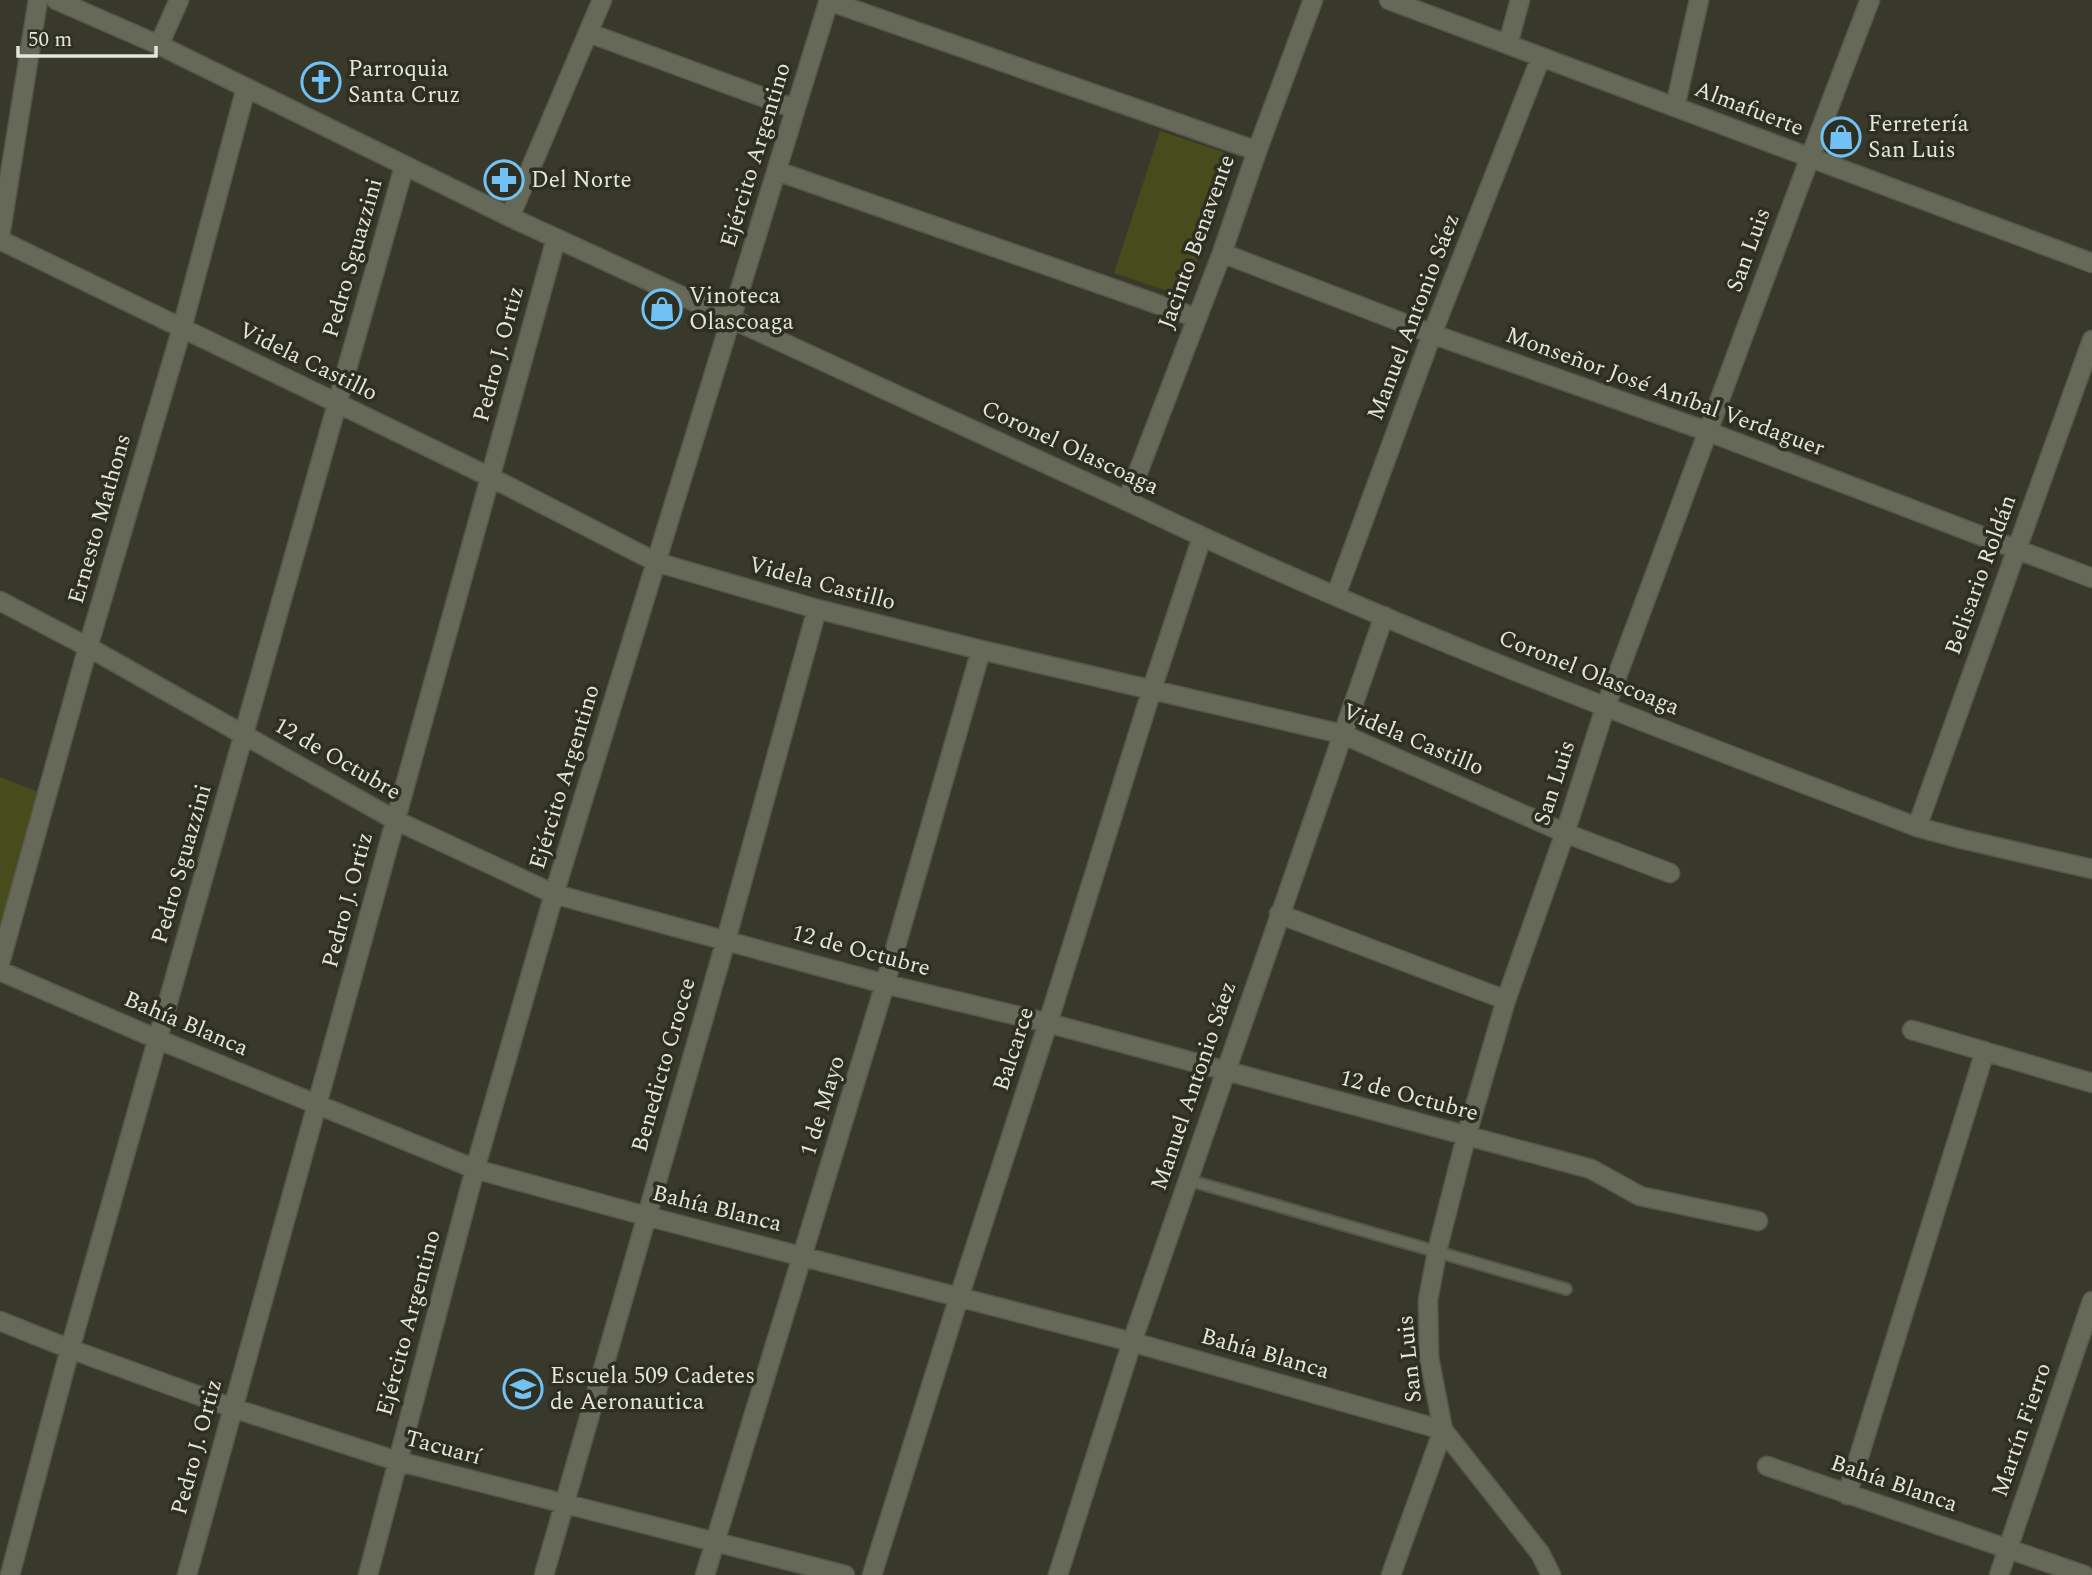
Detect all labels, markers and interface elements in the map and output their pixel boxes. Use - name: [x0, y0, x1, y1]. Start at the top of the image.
- scale bar: [18, 14, 156, 58]
- text: 50 m: [28, 24, 72, 56]
- place label: Parroquia Santa Cruz: [348, 52, 460, 113]
- street label: Ejército Argentino: [711, 58, 801, 252]
- church icon: Parroquia Santa Cruz: [300, 61, 342, 103]
- street label: Almafuerte: [1689, 72, 1809, 146]
- place label: Ferretería San Luis: [1868, 107, 1969, 168]
- shop icon: Ferretería San Luis: [1820, 116, 1862, 158]
- street label: Jacinto Benavente: [1149, 150, 1245, 334]
- pharmacy icon: Del Norte: [483, 159, 525, 201]
- place label: Del Norte: [531, 163, 632, 198]
- street label: Pedro Sguazzini: [314, 174, 392, 342]
- street label: San Luis: [1718, 203, 1780, 297]
- street label: Manuel Antonio Sáez: [1358, 208, 1470, 426]
- place label: Vinoteca Olascoaga: [689, 279, 794, 340]
- street label: Pedro J. Ortiz: [464, 282, 534, 426]
- shop icon: Vinoteca Olascoaga: [641, 288, 683, 330]
- street label: Videla Castillo: [233, 313, 383, 411]
- street label: Monseñor José Aníbal Verdaguer: [1500, 318, 1830, 466]
- street label: Coronel Olascoaga: [975, 391, 1165, 505]
- street label: Ernesto Mathons: [59, 430, 141, 608]
- street label: Belisario Roldán: [1936, 490, 2026, 660]
- street label: Videla Castillo: [745, 548, 899, 620]
- street label: Coronel Olascoaga: [1493, 621, 1685, 725]
- street label: Ejército Argentino: [520, 680, 610, 874]
- street label: Videla Castillo: [1337, 694, 1489, 786]
- street label: 12 de Octubre: [267, 708, 407, 810]
- street label: San Luis: [1525, 736, 1585, 830]
- street label: Pedro Sguazzini: [143, 780, 221, 948]
- street label: Pedro J. Ortiz: [313, 828, 383, 972]
- street label: 12 de Octubre: [788, 916, 934, 986]
- street label: Benedicto Crocce: [622, 974, 706, 1156]
- street label: Manuel Antonio Sáez: [1142, 977, 1246, 1195]
- street label: Bahía Blanca: [118, 982, 254, 1066]
- street label: Balcarce: [984, 1002, 1044, 1096]
- street label: 1 de Mayo: [791, 1051, 855, 1161]
- street label: 12 de Octubre: [1336, 1061, 1482, 1131]
- street label: Bahía Blanca: [649, 1176, 785, 1242]
- street label: Ejército Argentino: [367, 1226, 451, 1420]
- street label: San Luis: [1388, 1314, 1432, 1404]
- street label: Bahía Blanca: [1197, 1319, 1333, 1389]
- street label: Martín Fierro: [1983, 1358, 2061, 1502]
- place label: Escuela 509 Cadetes de Aeronautica: [550, 1359, 755, 1420]
- school or university icon: Escuela 509 Cadetes de Aeronautica: [502, 1368, 544, 1410]
- street label: Pedro J. Ortiz: [162, 1375, 232, 1519]
- street label: Tacuarí: [401, 1421, 487, 1475]
- street label: Bahía Blanca: [1826, 1446, 1962, 1522]

